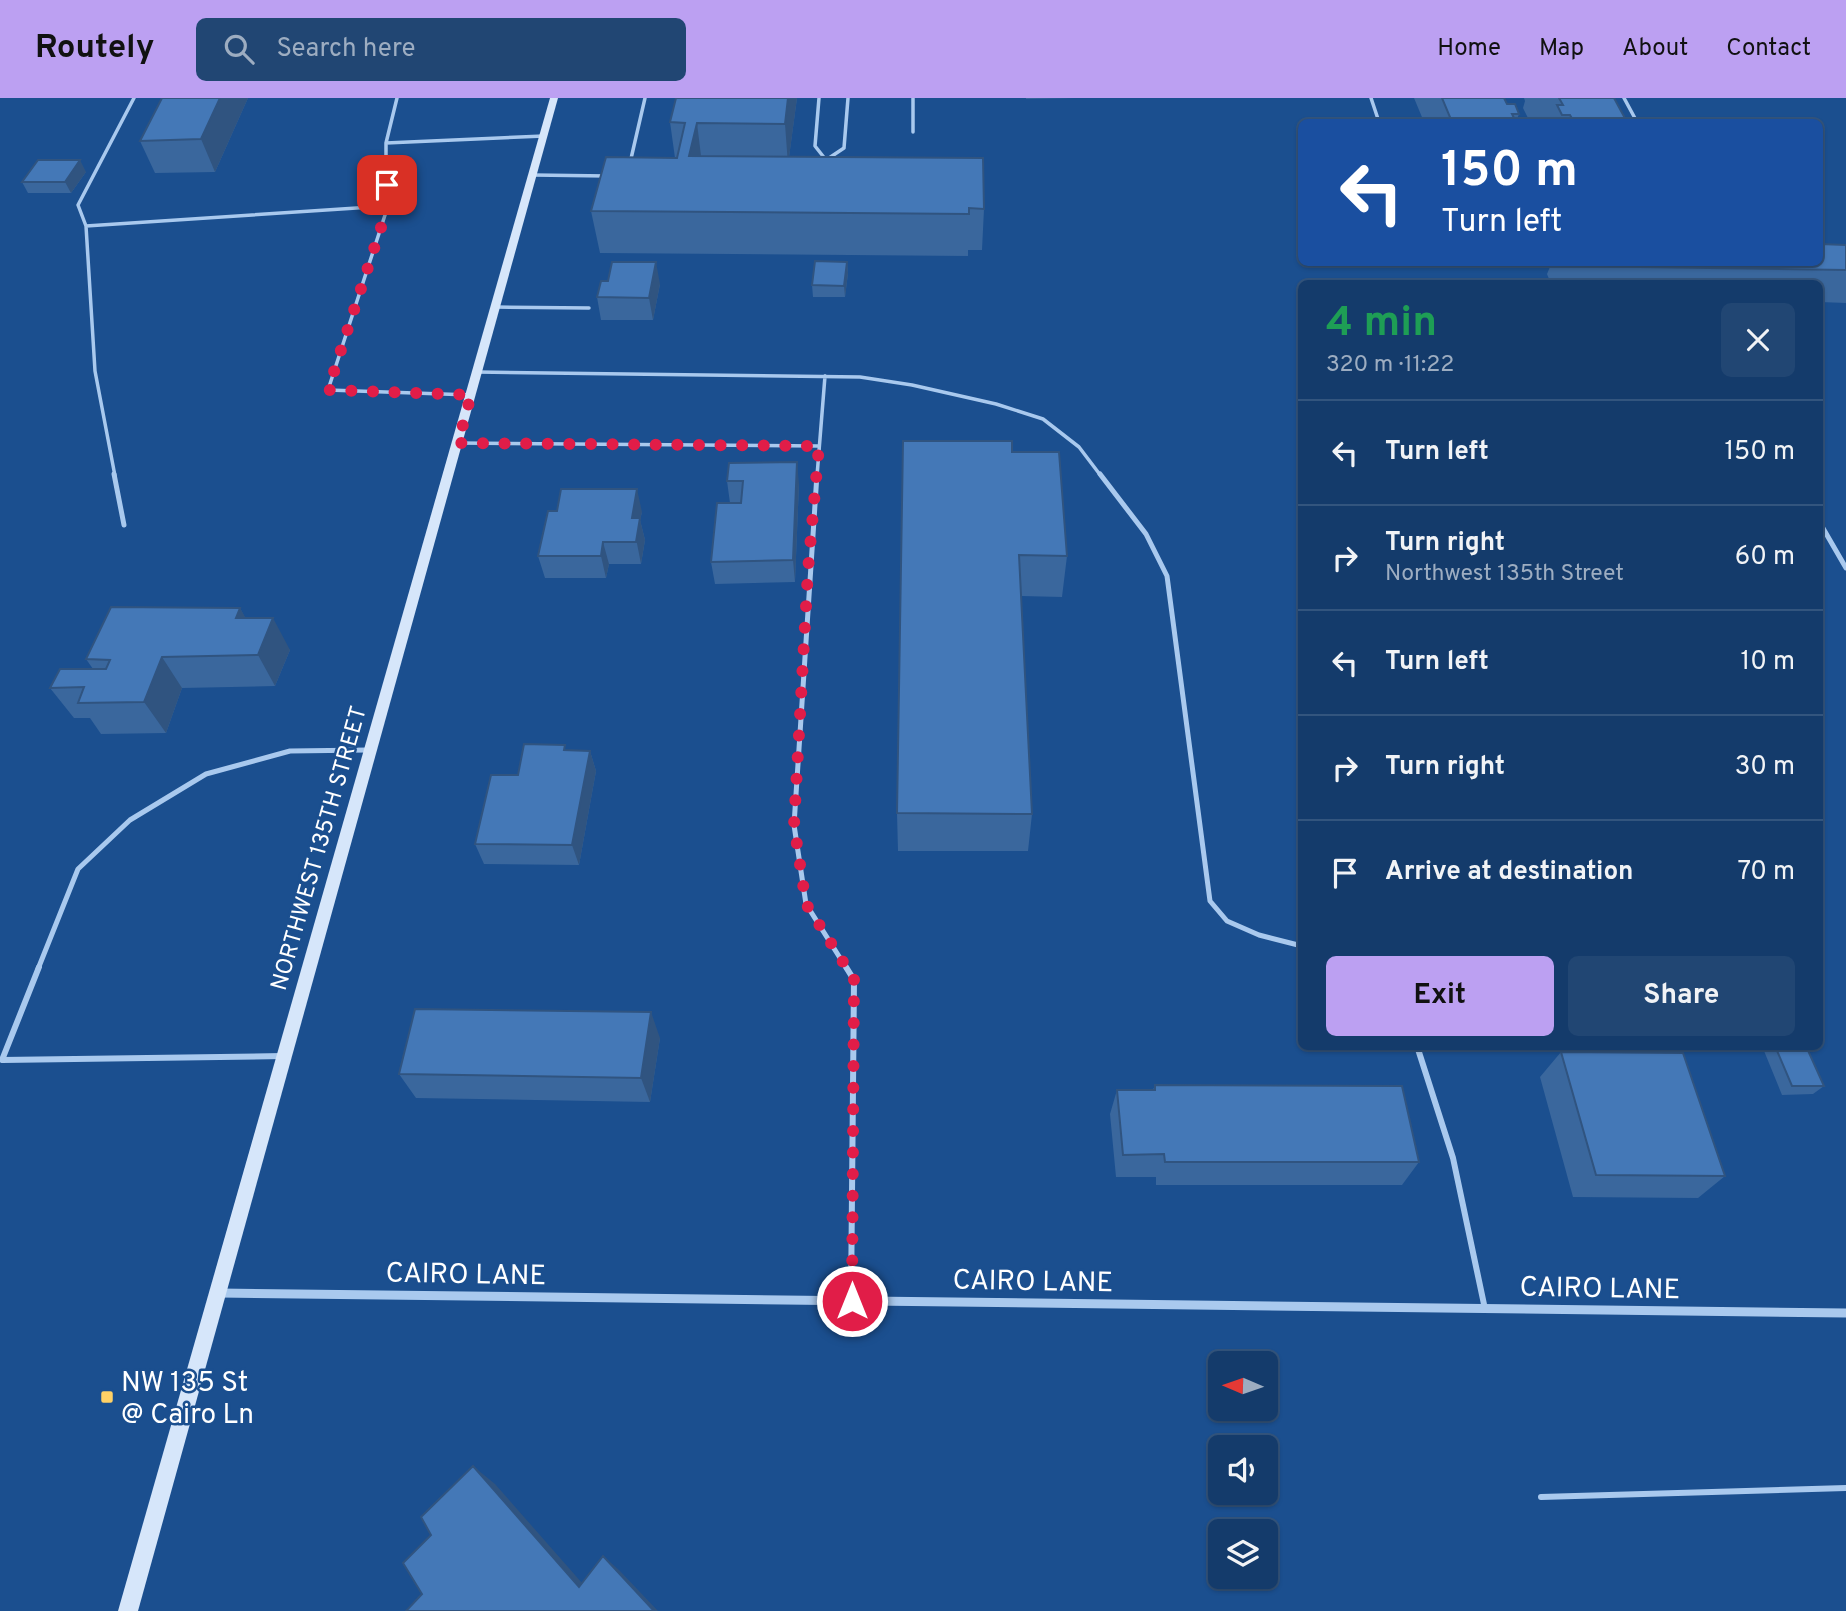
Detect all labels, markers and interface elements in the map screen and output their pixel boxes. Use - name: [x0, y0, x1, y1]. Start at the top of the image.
- search box: [196, 18, 686, 81]
- text: Routely: [35, 28, 154, 70]
- icon: search: [220, 30, 258, 68]
- text: Search here: [276, 33, 415, 66]
- text: Home: [1437, 34, 1501, 64]
- text: Map: [1539, 34, 1584, 64]
- text: About: [1622, 34, 1688, 64]
- text: Contact: [1726, 34, 1811, 64]
- text: 150 m: [1441, 142, 1578, 204]
- icon: left: [1326, 147, 1417, 238]
- pin: [357, 155, 417, 215]
- icon: arrive: [368, 166, 406, 204]
- text: Turn left: [1441, 203, 1562, 243]
- text: 4 min: [1326, 298, 1437, 351]
- button: close: [1721, 303, 1795, 377]
- text: 320 m · 11:22: [1326, 351, 1454, 380]
- icon: left: [1326, 434, 1364, 472]
- text: Turn left: [1385, 436, 1489, 469]
- text: 150 m: [1724, 436, 1795, 469]
- text: Turn right: [1385, 527, 1505, 560]
- icon: right: [1326, 539, 1364, 577]
- text: 60 m: [1735, 541, 1795, 574]
- text: Northwest 135th Street: [1385, 560, 1624, 589]
- icon: left: [1326, 644, 1364, 682]
- text: Turn left: [1385, 646, 1489, 679]
- text: 10 m: [1740, 646, 1795, 679]
- street label: NORTHWEST 135TH STREET: [266, 703, 375, 994]
- icon: right: [1326, 749, 1364, 787]
- text: Turn right: [1385, 751, 1505, 784]
- text: 30 m: [1735, 751, 1795, 784]
- icon: arrive: [1326, 854, 1364, 892]
- text: Arrive at destination: [1385, 856, 1633, 889]
- text: 70 m: [1737, 856, 1795, 889]
- button: Exit: [1326, 956, 1554, 1036]
- button: Share: [1568, 956, 1795, 1036]
- street label: CAIRO LANE: [385, 1257, 547, 1295]
- position arrow: [815, 1264, 889, 1338]
- street label: CAIRO LANE: [952, 1264, 1114, 1302]
- street label: CAIRO LANE: [1519, 1271, 1681, 1309]
- north arrow: [1208, 1351, 1278, 1421]
- map controls: [1208, 1351, 1278, 1589]
- place label: NW 135 St @ Cairo Ln: [121, 1366, 254, 1434]
- marker: NW 135 St @ Cairo Ln: [99, 1389, 115, 1405]
- button: sound: [1208, 1435, 1278, 1505]
- button: layers: [1208, 1519, 1278, 1589]

